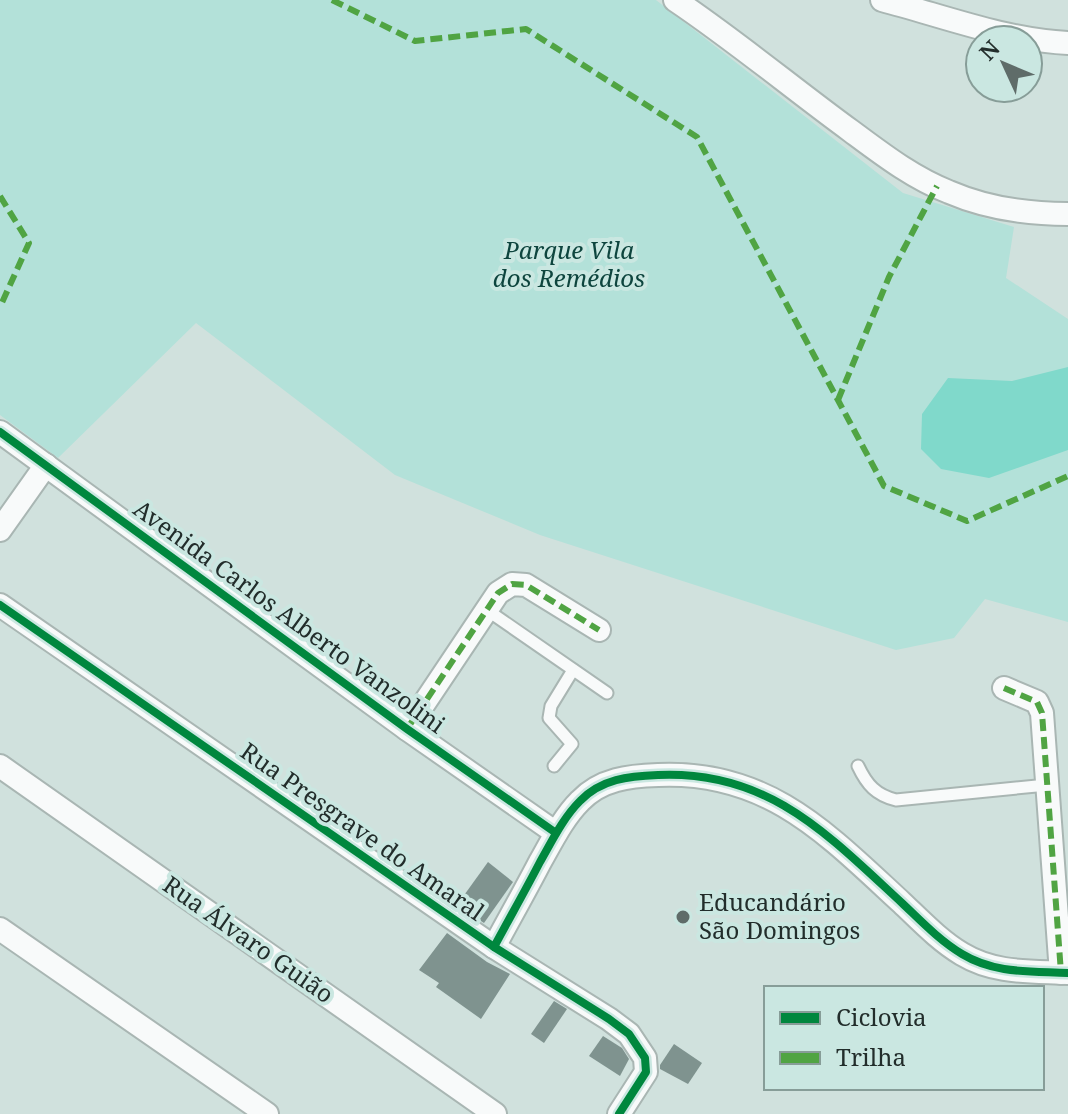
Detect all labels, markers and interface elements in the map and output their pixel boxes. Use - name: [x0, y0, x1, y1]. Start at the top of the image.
- north arrow: [964, 24, 1044, 104]
- text: N: [972, 33, 1006, 66]
- park label: Parque Vila dos Remédios: [493, 233, 645, 294]
- street label: Avenida Carlos Alberto Vanzolini: [127, 491, 453, 740]
- street label: Rua Presgrave do Amaral: [235, 734, 492, 928]
- street label: Rua Álvaro Guião: [157, 868, 341, 1010]
- place label: Educandário São Domingos: [699, 885, 860, 946]
- marker: Educandário São Domingos: [674, 908, 692, 926]
- legend: [764, 986, 1044, 1090]
- text: Ciclovia: [836, 1000, 927, 1033]
- text: Trilha: [836, 1040, 906, 1073]

